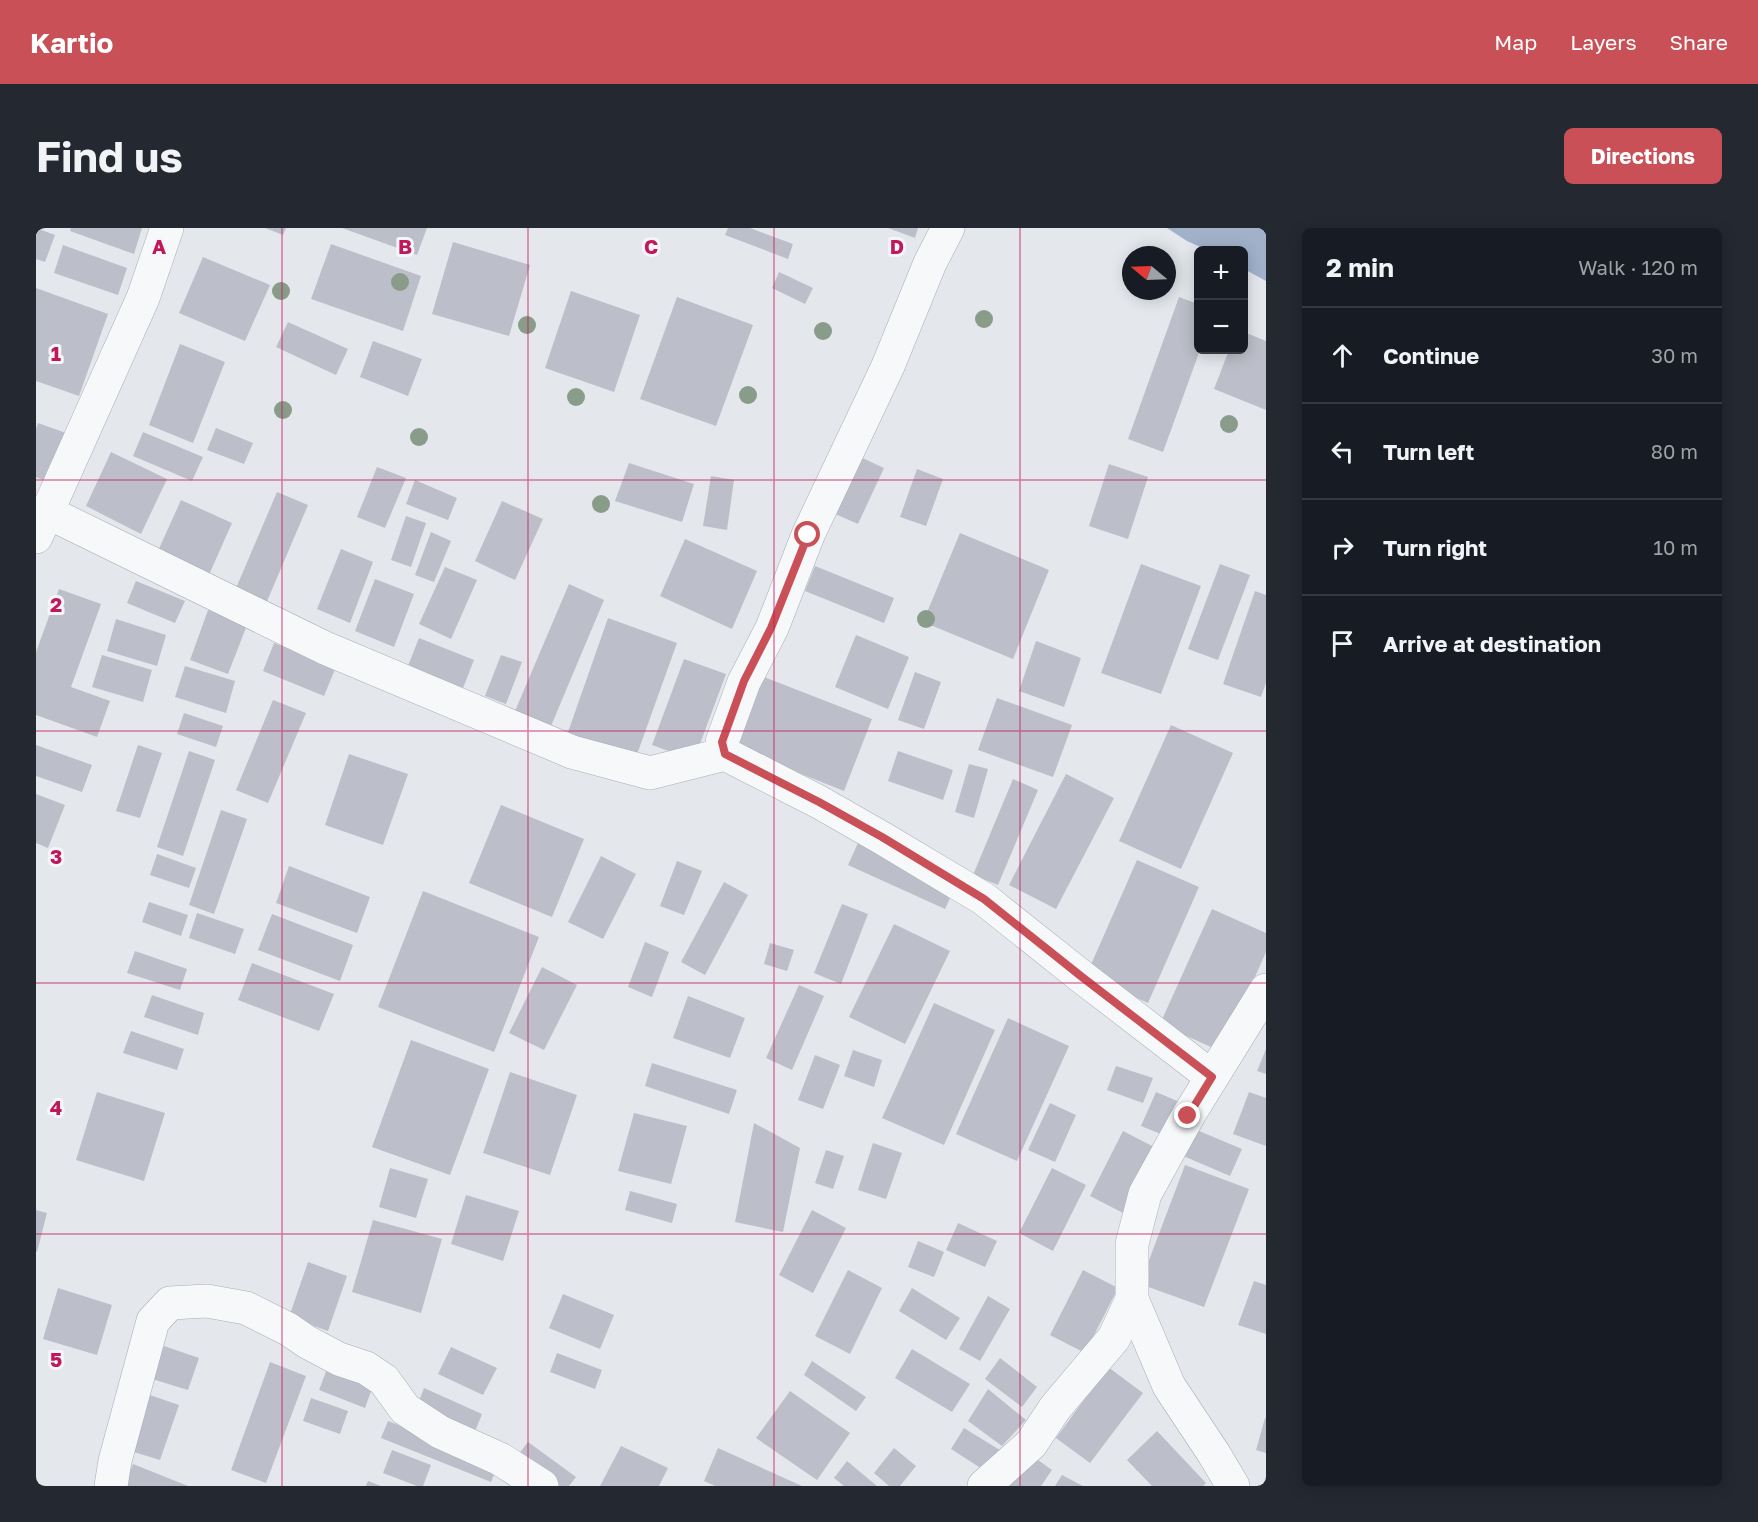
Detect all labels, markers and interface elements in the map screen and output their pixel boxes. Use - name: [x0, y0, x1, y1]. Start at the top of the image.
- text: Kartio: [30, 26, 113, 59]
- text: Map: [1494, 29, 1537, 55]
- text: Layers: [1570, 29, 1637, 55]
- text: Share: [1670, 29, 1728, 55]
- button: Directions: [1564, 128, 1722, 184]
- text: Find us: [36, 131, 183, 181]
- text: A: [152, 234, 166, 258]
- text: B: [398, 234, 412, 258]
- text: C: [644, 234, 658, 258]
- text: D: [890, 234, 904, 258]
- north arrow: [1122, 246, 1176, 300]
- map controls: [1194, 246, 1248, 354]
- button: +: [1194, 246, 1248, 300]
- text: 2 min: [1326, 252, 1394, 283]
- text: Walk · 120 m: [1578, 255, 1698, 279]
- button: −: [1194, 300, 1248, 354]
- icon: ahead: [1326, 339, 1359, 372]
- text: 1: [51, 341, 61, 365]
- text: Continue: [1383, 342, 1479, 369]
- text: 30 m: [1651, 343, 1698, 367]
- icon: left: [1326, 435, 1359, 468]
- text: Turn left: [1383, 438, 1474, 465]
- text: 80 m: [1651, 439, 1698, 463]
- route start: [794, 521, 820, 547]
- icon: right: [1326, 531, 1359, 564]
- text: Turn right: [1383, 534, 1487, 561]
- text: 10 m: [1653, 535, 1698, 559]
- text: 2: [50, 592, 62, 616]
- icon: arrive: [1326, 627, 1359, 660]
- text: Arrive at destination: [1383, 630, 1601, 657]
- text: 3: [50, 844, 62, 868]
- text: 4: [50, 1095, 62, 1119]
- route end: [1174, 1102, 1200, 1128]
- text: 5: [50, 1347, 62, 1371]

